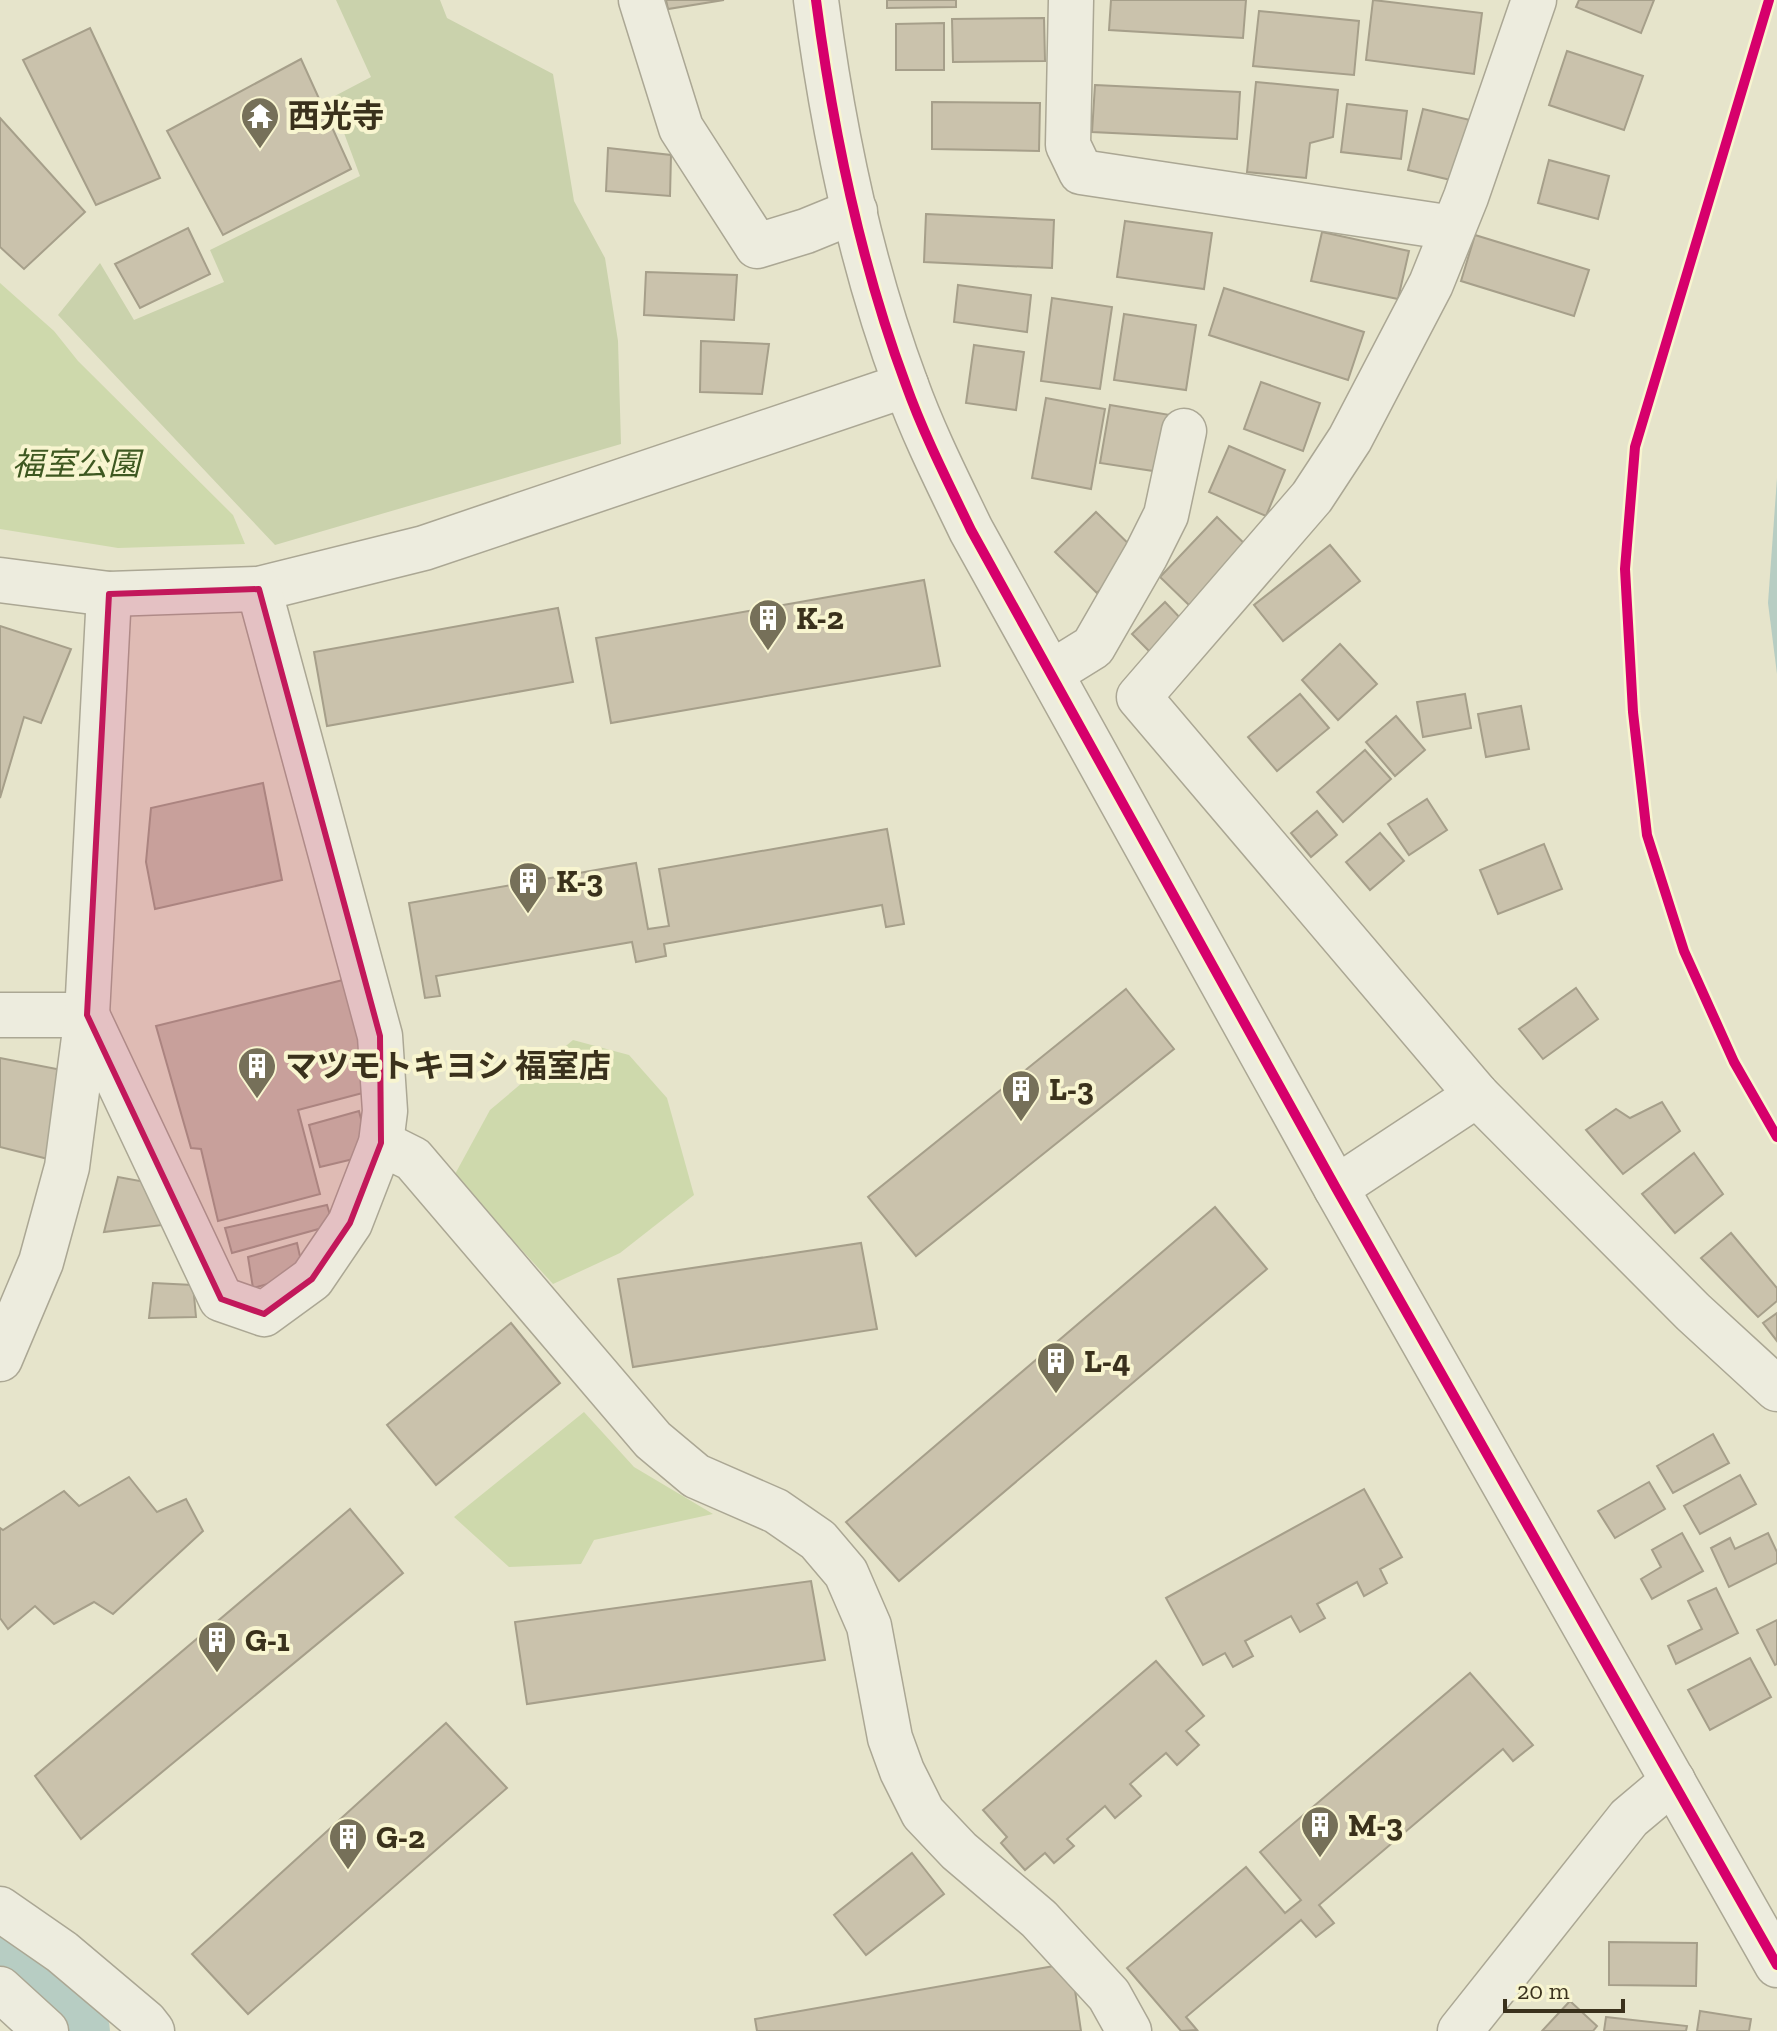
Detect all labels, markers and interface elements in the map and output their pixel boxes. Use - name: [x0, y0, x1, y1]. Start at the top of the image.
- temple icon: 西光寺: [239, 95, 281, 150]
- place label: 西光寺: [288, 97, 384, 135]
- park label: 福室公園: [12, 445, 144, 483]
- building icon: K-2: [747, 597, 789, 652]
- place label: K-2: [796, 599, 844, 637]
- building icon: K-3: [507, 860, 549, 915]
- place label: K-3: [556, 862, 603, 900]
- building icon: マツモトキヨシ 福室店: [236, 1045, 278, 1100]
- place label: マツモトキヨシ 福室店: [285, 1047, 611, 1085]
- building icon: L-3: [1000, 1068, 1042, 1123]
- place label: L-3: [1049, 1070, 1094, 1108]
- building icon: L-4: [1035, 1340, 1077, 1395]
- place label: L-4: [1084, 1342, 1130, 1380]
- building icon: G-1: [196, 1619, 238, 1674]
- place label: G-1: [245, 1621, 290, 1659]
- building icon: M-3: [1299, 1804, 1341, 1859]
- place label: M-3: [1348, 1806, 1403, 1844]
- building icon: G-2: [327, 1816, 369, 1871]
- place label: G-2: [376, 1818, 425, 1856]
- scale bar: [1505, 1963, 1623, 2013]
- text: 20 m: [1517, 1976, 1570, 2005]

